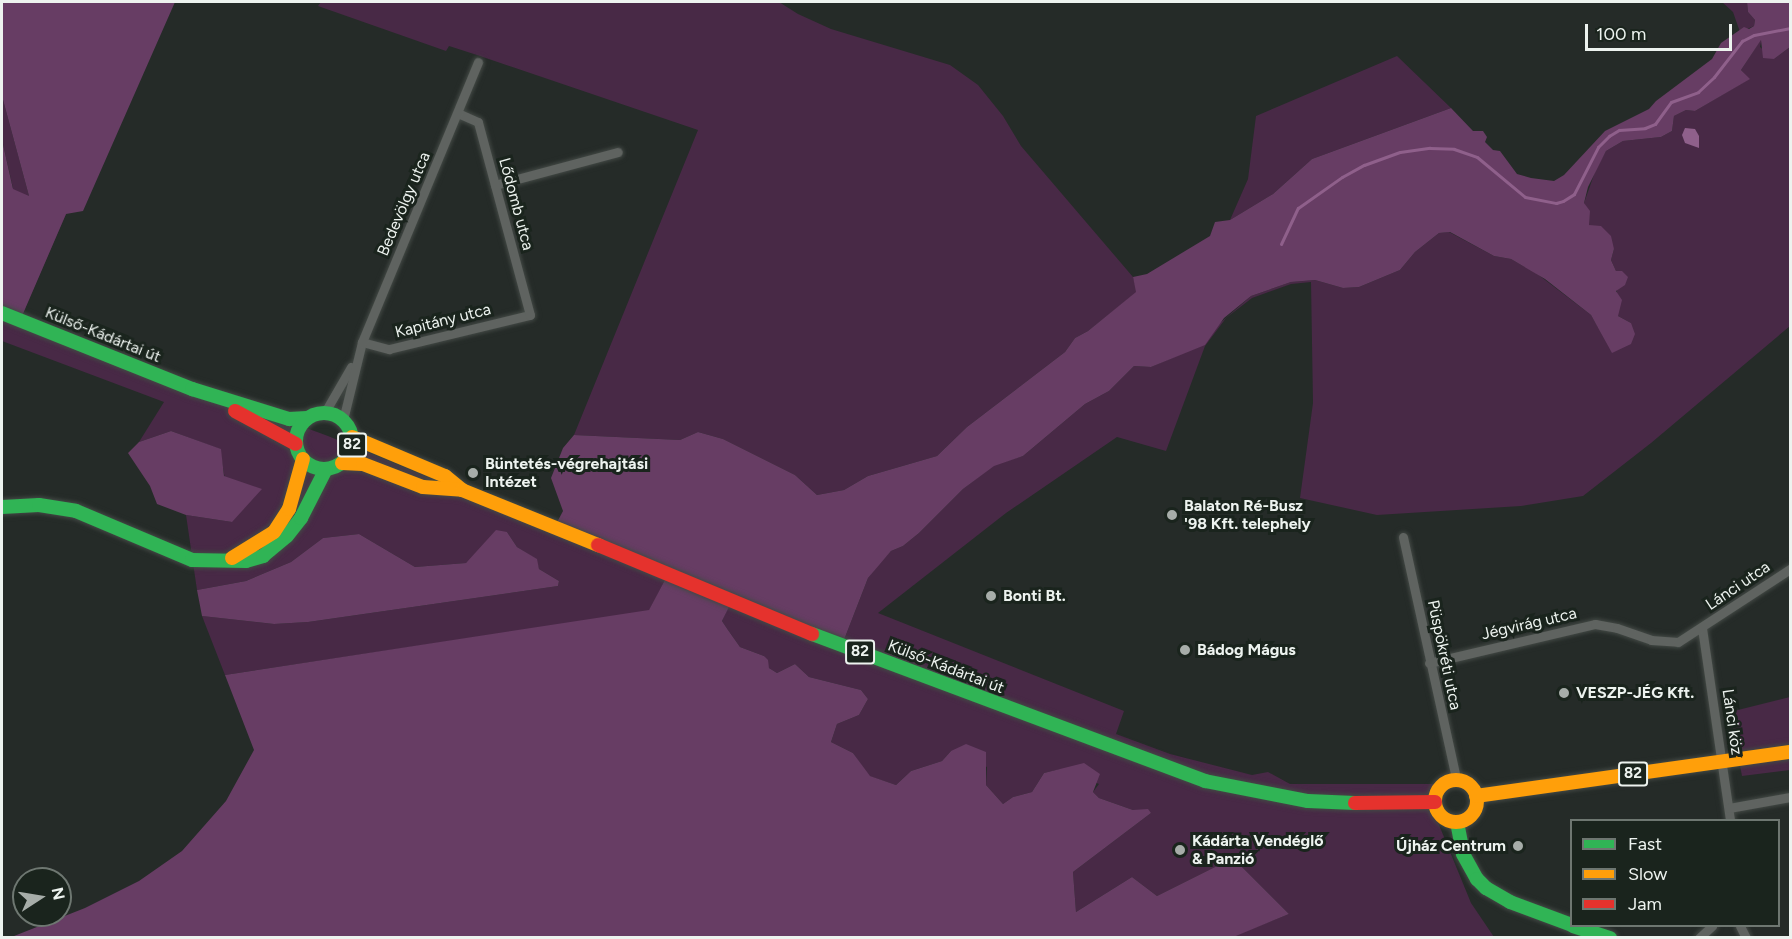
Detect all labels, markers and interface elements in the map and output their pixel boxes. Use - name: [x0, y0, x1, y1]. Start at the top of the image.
- scale bar: [1588, 12, 1735, 50]
- text: 100 m: [1596, 23, 1646, 45]
- street label: Bedevölgy utca: [374, 149, 434, 259]
- street label: Lődomb utca: [494, 156, 538, 252]
- street label: Kapitány utca: [393, 300, 493, 342]
- street label: Külső-Kádártai út: [42, 303, 164, 367]
- road number: 82: [337, 433, 367, 457]
- place label: Büntetés-végrehajtási Intézet: [485, 454, 648, 492]
- marker: Büntetés-végrehajtási Intézet: [466, 466, 480, 480]
- place label: Balaton Ré-Busz '98 Kft. telephely: [1184, 496, 1311, 534]
- marker: Balaton Ré-Busz '98 Kft. telephely: [1165, 508, 1179, 522]
- street label: Lánci utca: [1702, 558, 1774, 614]
- place label: Bonti Bt.: [1003, 586, 1066, 606]
- marker: Bonti Bt.: [984, 589, 998, 603]
- street label: Püspökréti utca: [1423, 598, 1465, 712]
- street label: Jégvirág utca: [1480, 604, 1578, 644]
- street label: Külső-Kádártai út: [885, 636, 1007, 698]
- road number: 82: [845, 640, 875, 664]
- place label: Bádog Mágus: [1197, 640, 1296, 660]
- marker: Bádog Mágus: [1178, 643, 1192, 657]
- place label: VESZP-JÉG Kft.: [1576, 683, 1694, 703]
- marker: VESZP-JÉG Kft.: [1557, 686, 1571, 700]
- street label: Lánci köz: [1718, 688, 1746, 756]
- road number: 82: [1618, 762, 1648, 786]
- legend: [1570, 819, 1780, 927]
- place label: Kádárta Vendéglő & Panzió: [1192, 831, 1323, 869]
- text: Fast: [1628, 833, 1662, 855]
- place label: Újház Centrum: [1396, 836, 1506, 856]
- marker: Újház Centrum: [1511, 839, 1525, 853]
- marker: Kádárta Vendéglő & Panzió: [1173, 843, 1187, 857]
- text: Slow: [1628, 863, 1667, 885]
- north arrow: [12, 867, 72, 927]
- text: N: [48, 886, 69, 902]
- text: Jam: [1628, 893, 1662, 915]

